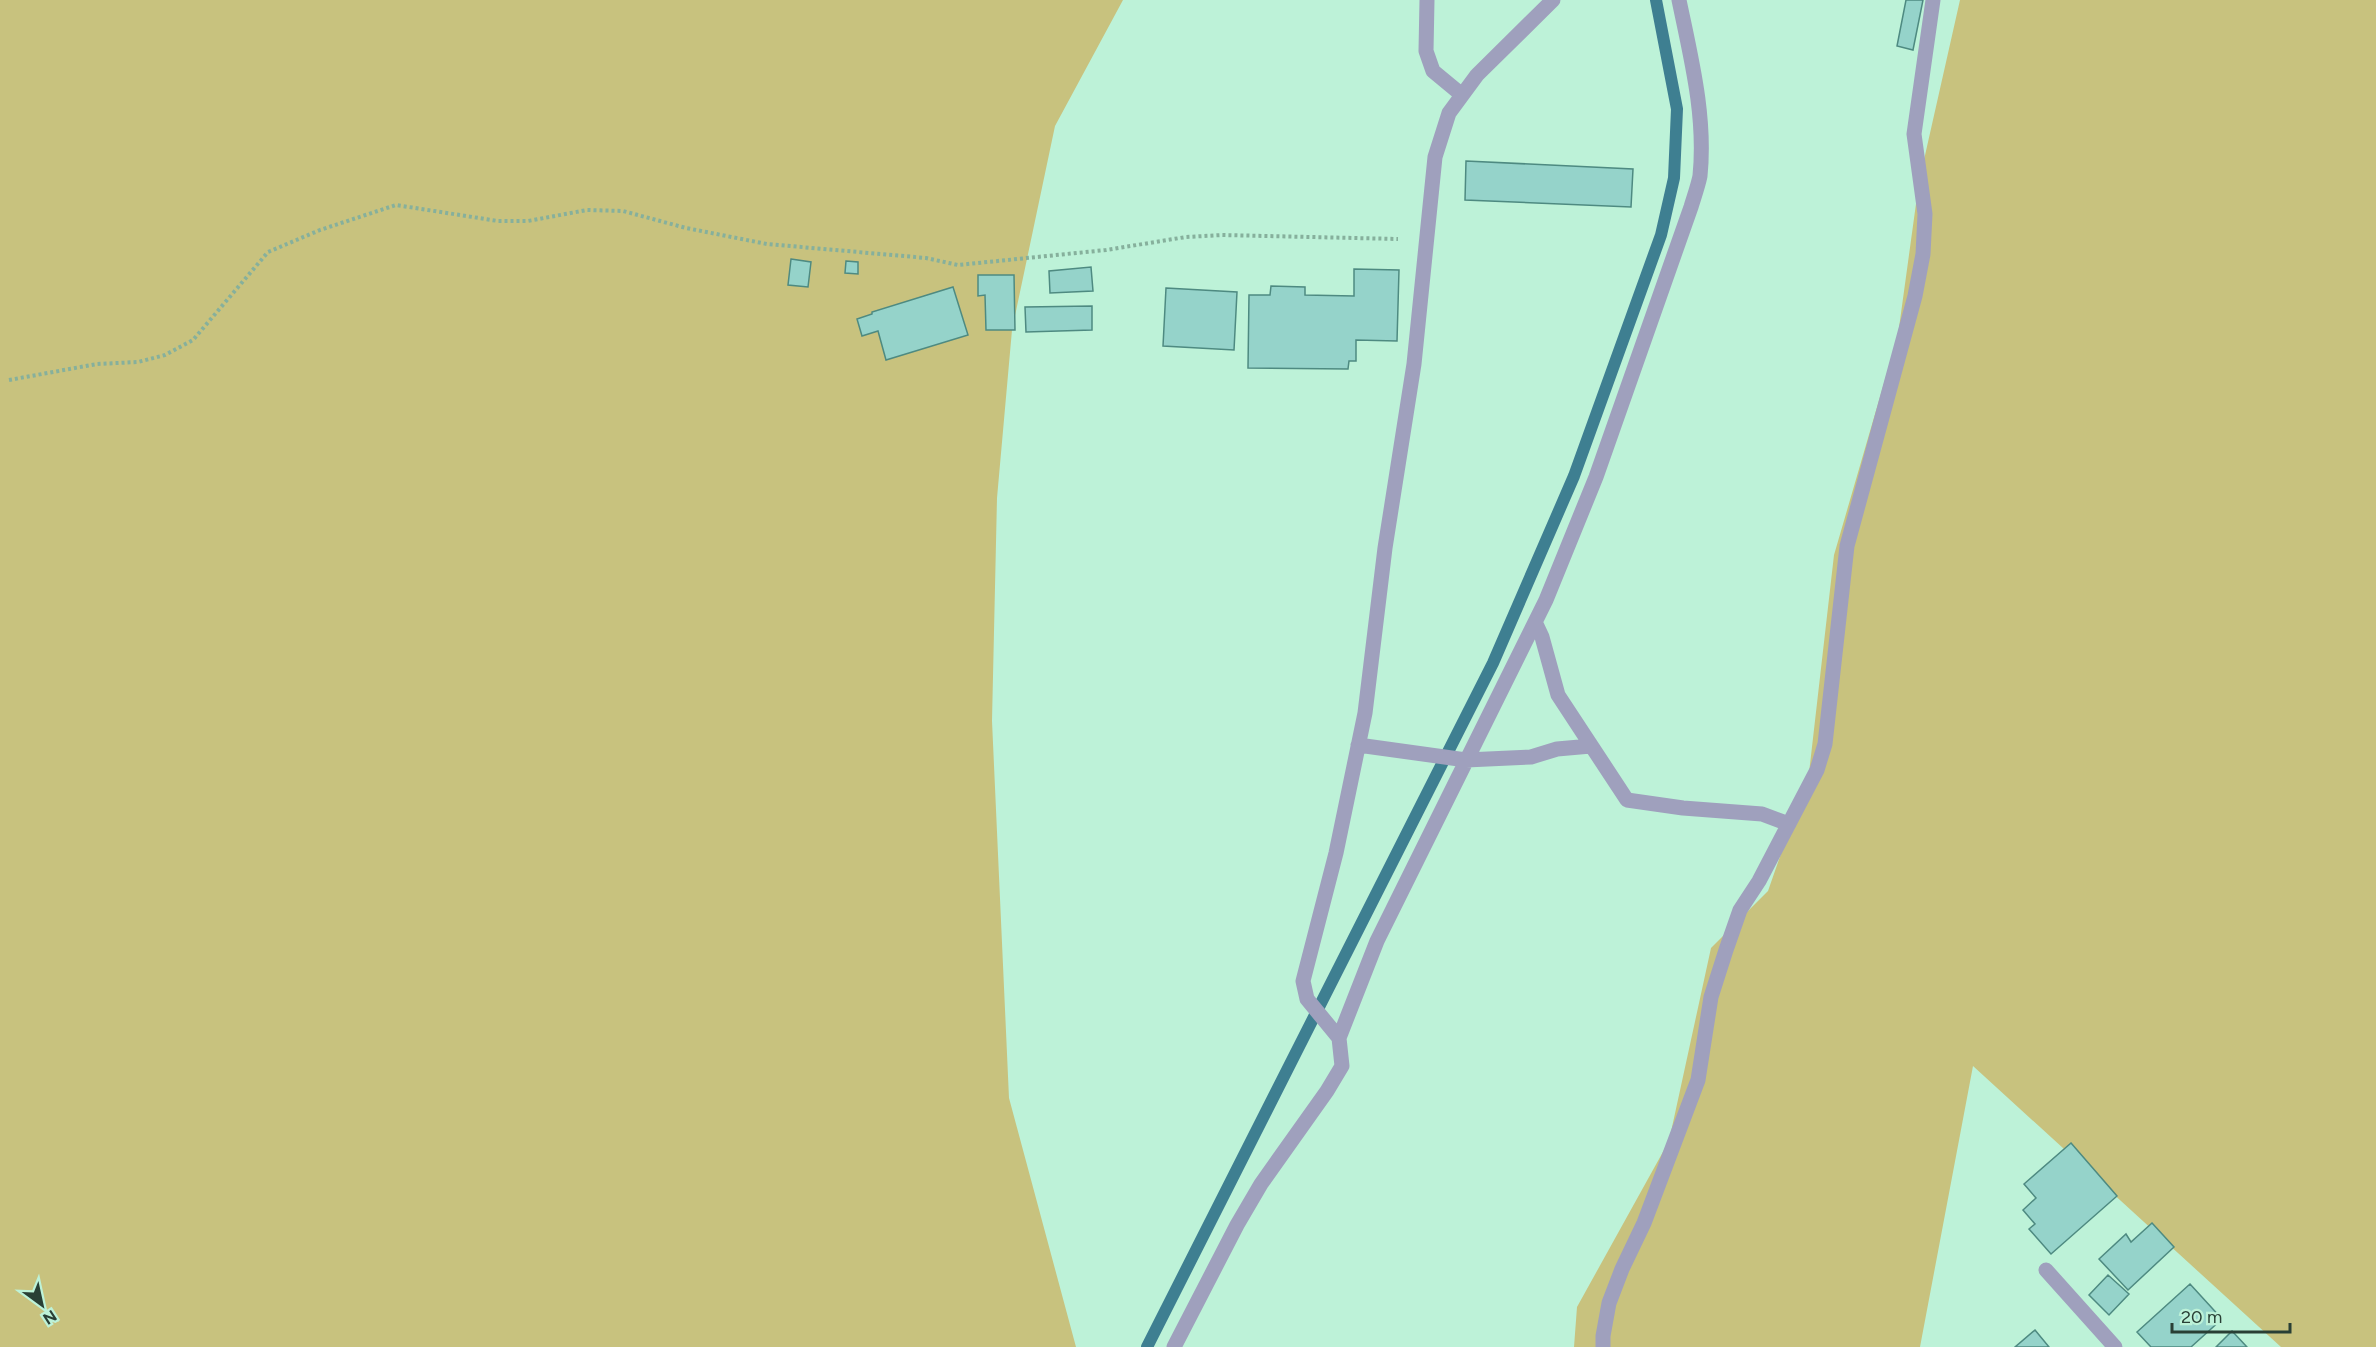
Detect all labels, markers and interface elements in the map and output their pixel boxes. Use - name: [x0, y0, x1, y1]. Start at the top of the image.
- north arrow: [12, 1275, 72, 1335]
- scale bar: [2172, 1296, 2290, 1334]
- text: N: [40, 1306, 60, 1328]
- text: 20 m: [2181, 1306, 2222, 1328]

